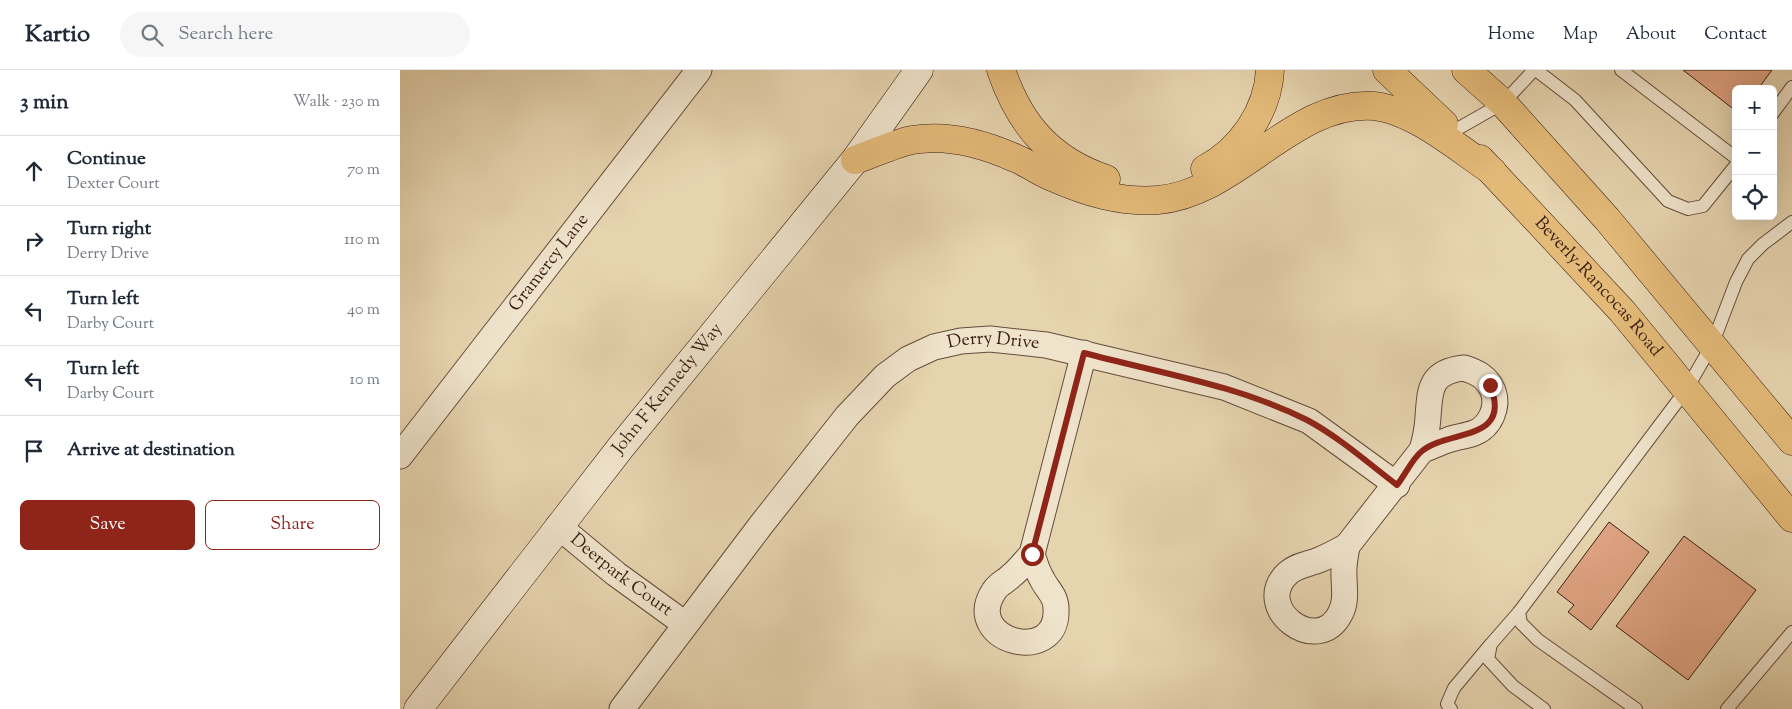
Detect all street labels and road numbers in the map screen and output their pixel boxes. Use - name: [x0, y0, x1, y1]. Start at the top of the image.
- street label: Gramercy Lane: [503, 208, 596, 318]
- street label: Beverly-Rancocas Road: [1528, 211, 1668, 363]
- street label: John F Kennedy Way: [606, 318, 730, 461]
- street label: Derry Drive: [945, 326, 1041, 357]
- street label: Deerpark Court: [564, 528, 677, 623]

